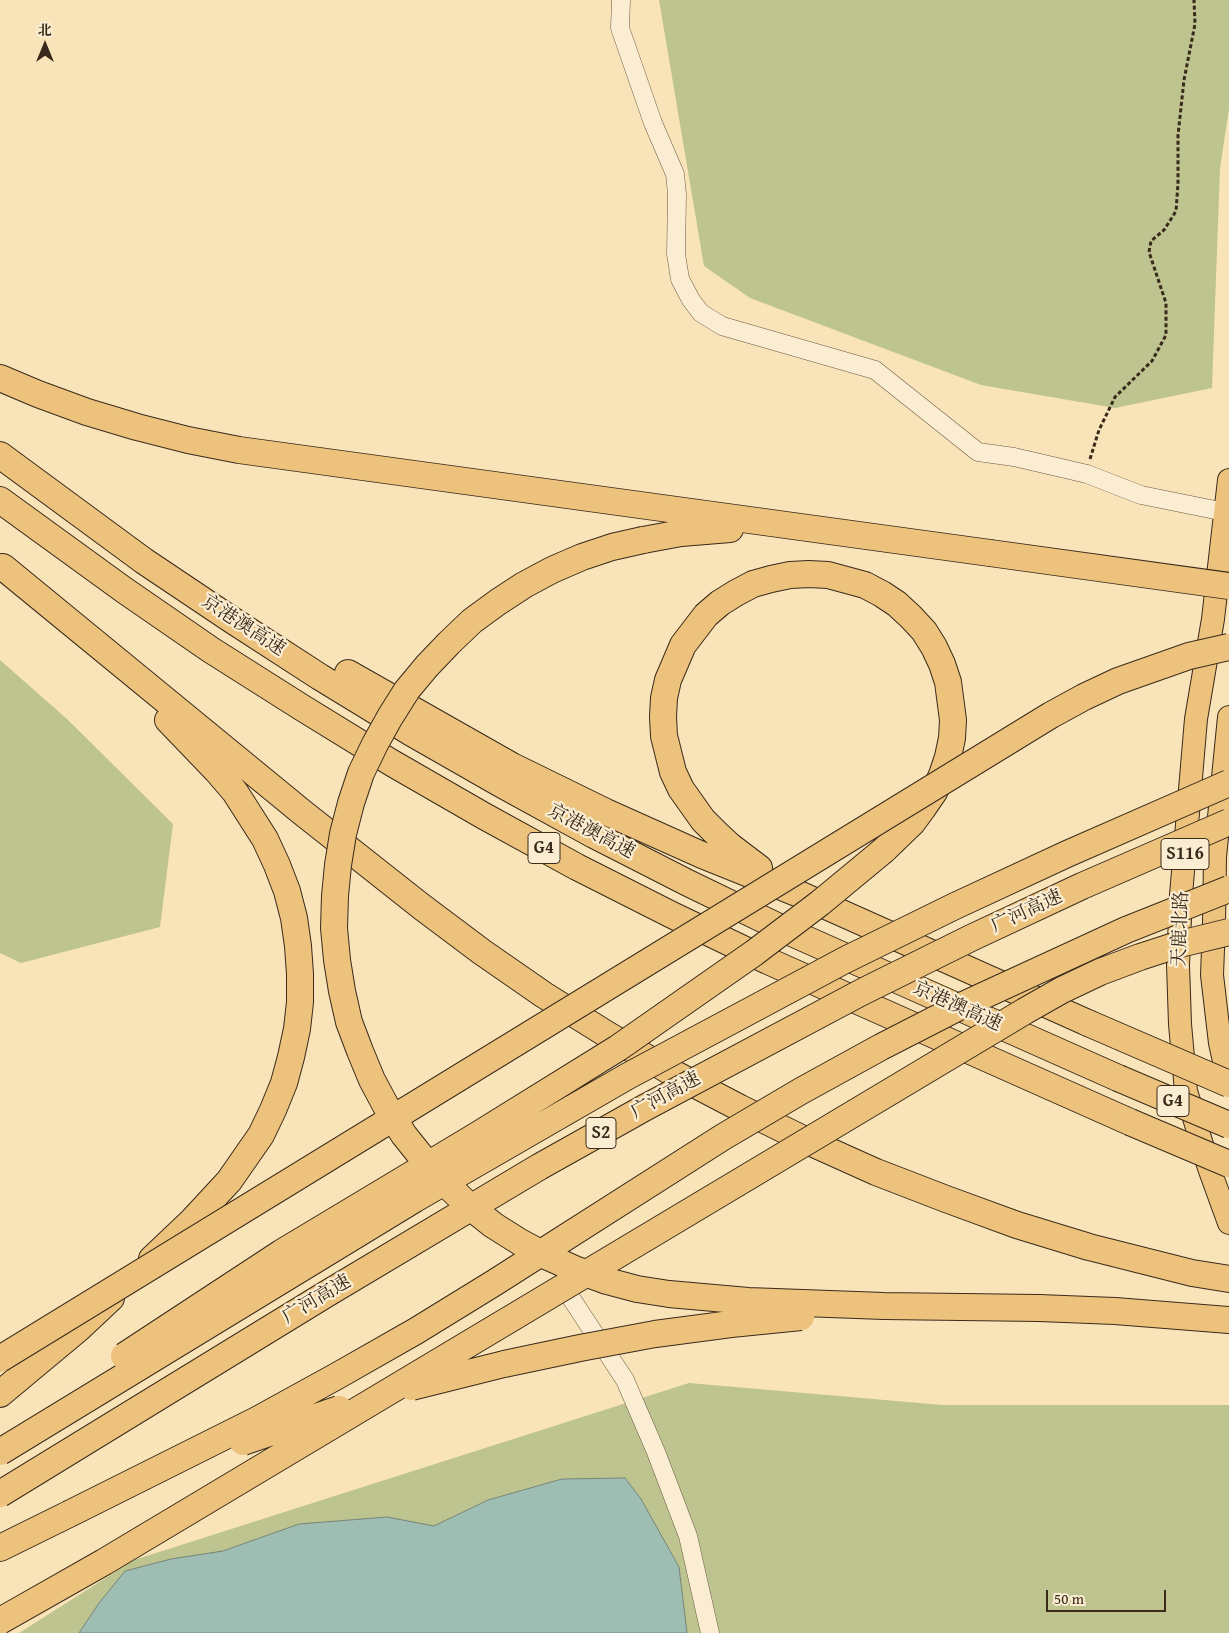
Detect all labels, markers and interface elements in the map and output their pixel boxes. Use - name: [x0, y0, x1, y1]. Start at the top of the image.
- north arrow: [20, 20, 70, 70]
- text: 北: [38, 20, 52, 40]
- street label: 京港澳高速: [197, 591, 289, 661]
- street label: 京港澳高速: [544, 800, 638, 864]
- road number: G4: [528, 832, 560, 864]
- road number: S116: [1161, 839, 1209, 870]
- street label: 广河高速: [988, 886, 1066, 938]
- street label: 天鹿北路: [1168, 891, 1194, 967]
- street label: 京港澳高速: [909, 977, 1005, 1037]
- street label: 广河高速: [627, 1068, 705, 1124]
- road number: G4: [1157, 1086, 1189, 1116]
- road number: S2: [586, 1118, 616, 1148]
- street label: 广河高速: [279, 1271, 355, 1329]
- scale bar: [1049, 1580, 1169, 1612]
- text: 50 m: [1054, 1588, 1084, 1609]

